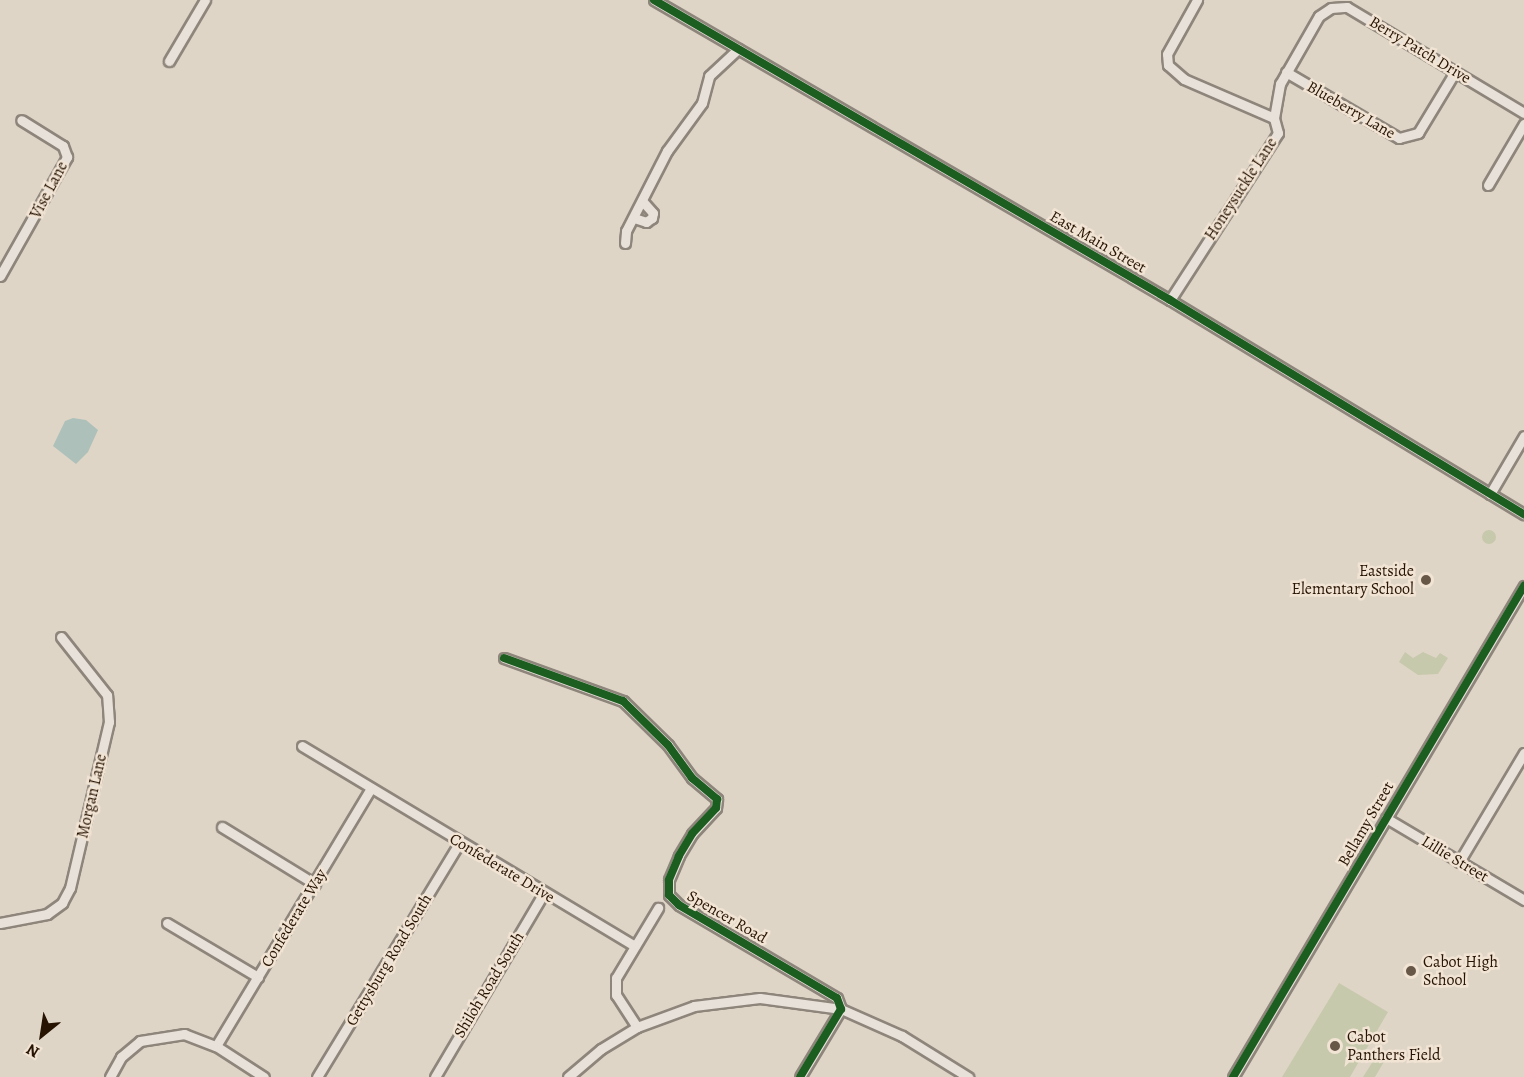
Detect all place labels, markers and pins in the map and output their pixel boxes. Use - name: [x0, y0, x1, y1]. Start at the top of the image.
- place label: Eastside Elementary School: [1291, 561, 1414, 599]
- marker: Eastside Elementary School: [1419, 573, 1433, 587]
- place label: Cabot High School: [1423, 952, 1498, 990]
- marker: Cabot High School: [1404, 964, 1418, 978]
- place label: Cabot Panthers Field: [1347, 1027, 1440, 1065]
- marker: Cabot Panthers Field: [1328, 1039, 1342, 1053]

